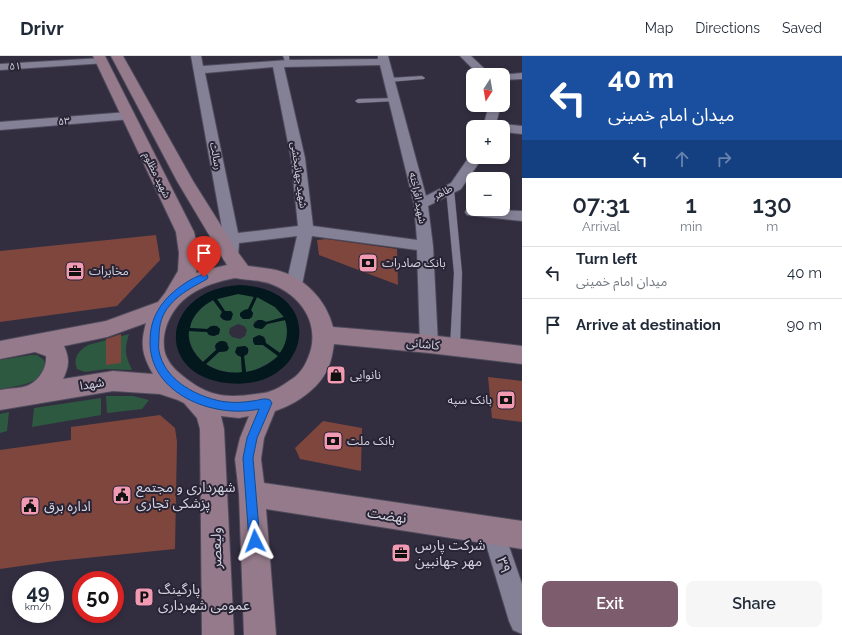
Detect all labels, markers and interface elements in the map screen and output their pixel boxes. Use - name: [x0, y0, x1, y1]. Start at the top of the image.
- text: Drivr: [20, 17, 64, 39]
- text: Map: [645, 20, 673, 36]
- text: Directions: [695, 20, 760, 36]
- text: Saved: [782, 20, 822, 36]
- street label: ۵۱: [9, 60, 21, 72]
- text: 40 m: [608, 62, 674, 95]
- north arrow: [466, 68, 510, 112]
- map controls: [466, 68, 510, 216]
- icon: left: [542, 72, 594, 124]
- text: میدان امام خمینی: [608, 104, 734, 125]
- street label: ۵۳: [58, 115, 70, 127]
- button: +: [466, 120, 510, 164]
- street label: رسالت: [207, 141, 224, 171]
- street label: شهید جهانبخشی: [289, 141, 309, 209]
- icon: left: [629, 148, 651, 170]
- icon: ahead: [671, 148, 693, 170]
- icon: right: [713, 148, 735, 170]
- street label: شهید مظلوم: [139, 150, 173, 201]
- street label: شهید افراخته: [407, 171, 428, 225]
- button: −: [466, 172, 510, 216]
- street label: طاهر: [431, 182, 455, 203]
- text: 07:31: [572, 190, 630, 219]
- text: 1: [686, 190, 697, 219]
- text: 130: [753, 190, 792, 219]
- text: Arrival: [582, 219, 620, 234]
- text: min: [680, 219, 702, 234]
- text: m: [766, 219, 778, 234]
- pin: [187, 236, 221, 277]
- icon: arrive: [193, 242, 215, 264]
- text: Turn left: [576, 250, 637, 268]
- bank icon: بانک صادرات: [357, 252, 379, 274]
- place label: بانک صادرات: [382, 256, 446, 270]
- office icon: مخابرات: [64, 260, 86, 282]
- icon: left: [542, 262, 564, 284]
- place label: مخابرات: [89, 264, 129, 278]
- text: 40 m: [787, 264, 822, 282]
- text: میدان امام خمینی: [576, 274, 667, 289]
- icon: arrive: [542, 314, 564, 336]
- text: Arrive at destination: [576, 316, 721, 334]
- text: 90 m: [786, 316, 822, 334]
- street label: کاشانی: [406, 335, 441, 353]
- shop icon: نانوایی: [325, 364, 347, 386]
- place label: نانوایی: [350, 368, 381, 382]
- street label: شهدا: [79, 375, 105, 393]
- bank icon: بانک سپه: [495, 389, 517, 411]
- place label: بانک سپه: [448, 393, 492, 408]
- bank icon: بانک ملت: [322, 430, 344, 452]
- place label: بانک ملت: [347, 434, 395, 448]
- place label: شهرداری و مجتمع پزشکی تجاری: [136, 479, 235, 513]
- public building icon: شهرداری و مجتمع پزشکی تجاری: [111, 484, 133, 506]
- public building icon: اداره برق: [19, 495, 41, 517]
- place label: اداره برق: [44, 498, 91, 515]
- street label: نهضت: [366, 504, 408, 527]
- position arrow: [234, 520, 276, 562]
- street label: ولیعصر: [208, 527, 225, 570]
- place label: شرکت پارس مهر جهانبین: [415, 537, 486, 570]
- office icon: شرکت پارس مهر جهانبین: [390, 542, 412, 564]
- street label: ۳۹: [494, 555, 514, 575]
- speed limit sign: 50: [72, 571, 124, 623]
- text: 49: [26, 580, 50, 604]
- place label: پارگینگ عمومی شهرداری: [158, 581, 250, 614]
- button: Exit: [542, 581, 678, 627]
- button: Share: [686, 581, 822, 627]
- parking icon: پارگینگ عمومی شهرداری: [133, 586, 155, 608]
- text: km/h: [25, 601, 51, 612]

